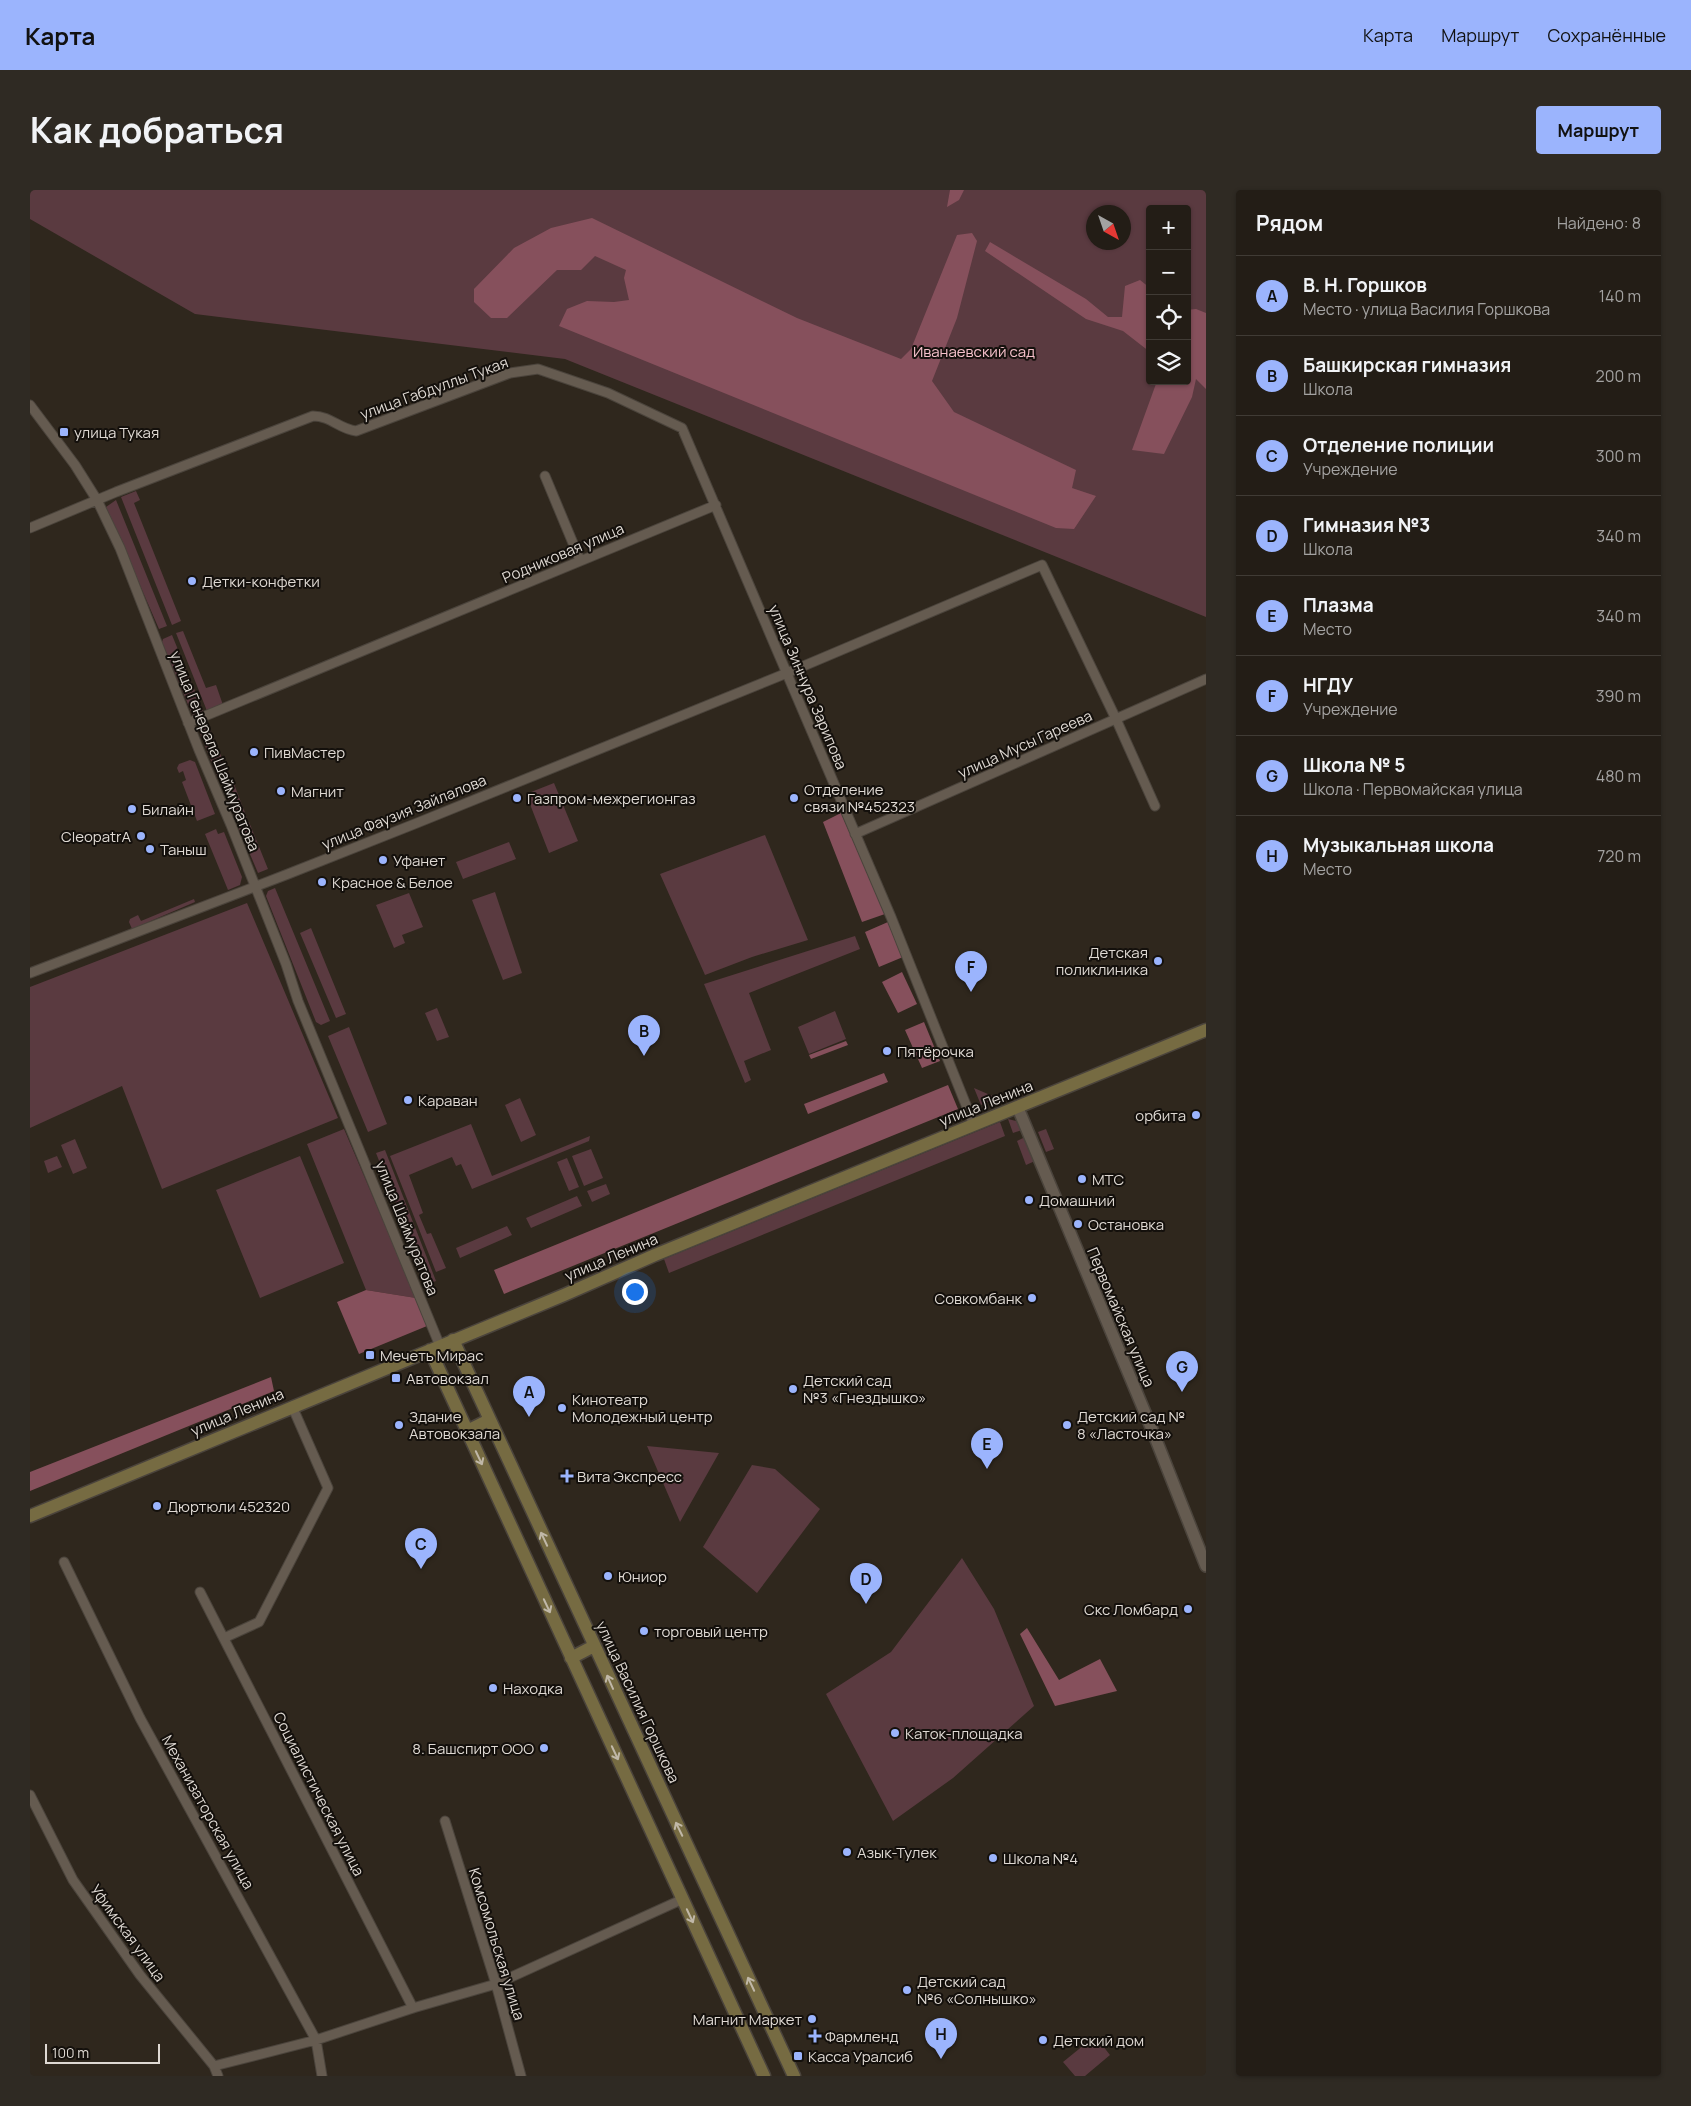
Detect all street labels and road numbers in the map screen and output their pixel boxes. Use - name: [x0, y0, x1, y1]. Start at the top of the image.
- street label: улица Габдуллы Тукая: [357, 351, 511, 425]
- street label: Родниковая улица: [499, 518, 627, 588]
- street label: улица Зиннура Зарипова: [764, 601, 852, 773]
- street label: улица Генерала Шаймуратова: [165, 648, 265, 854]
- street label: улица Мусы Гареева: [955, 705, 1095, 783]
- street label: улица Фаузия Зайлалова: [319, 769, 489, 855]
- street label: улица Ленина: [936, 1075, 1036, 1131]
- street label: улица Шаймуратова: [370, 1157, 444, 1299]
- street label: улица Ленина: [561, 1228, 661, 1286]
- street label: Первомайская улица: [1082, 1244, 1160, 1390]
- street label: улица Ленина: [187, 1383, 287, 1441]
- street label: улица Василия Горшкова: [591, 1618, 685, 1786]
- street label: Социалистическая улица: [268, 1708, 370, 1880]
- street label: Механизаторская улица: [157, 1731, 259, 1893]
- street label: Комсомольская улица: [464, 1865, 530, 2023]
- street label: Уфимская улица: [86, 1880, 170, 1986]

